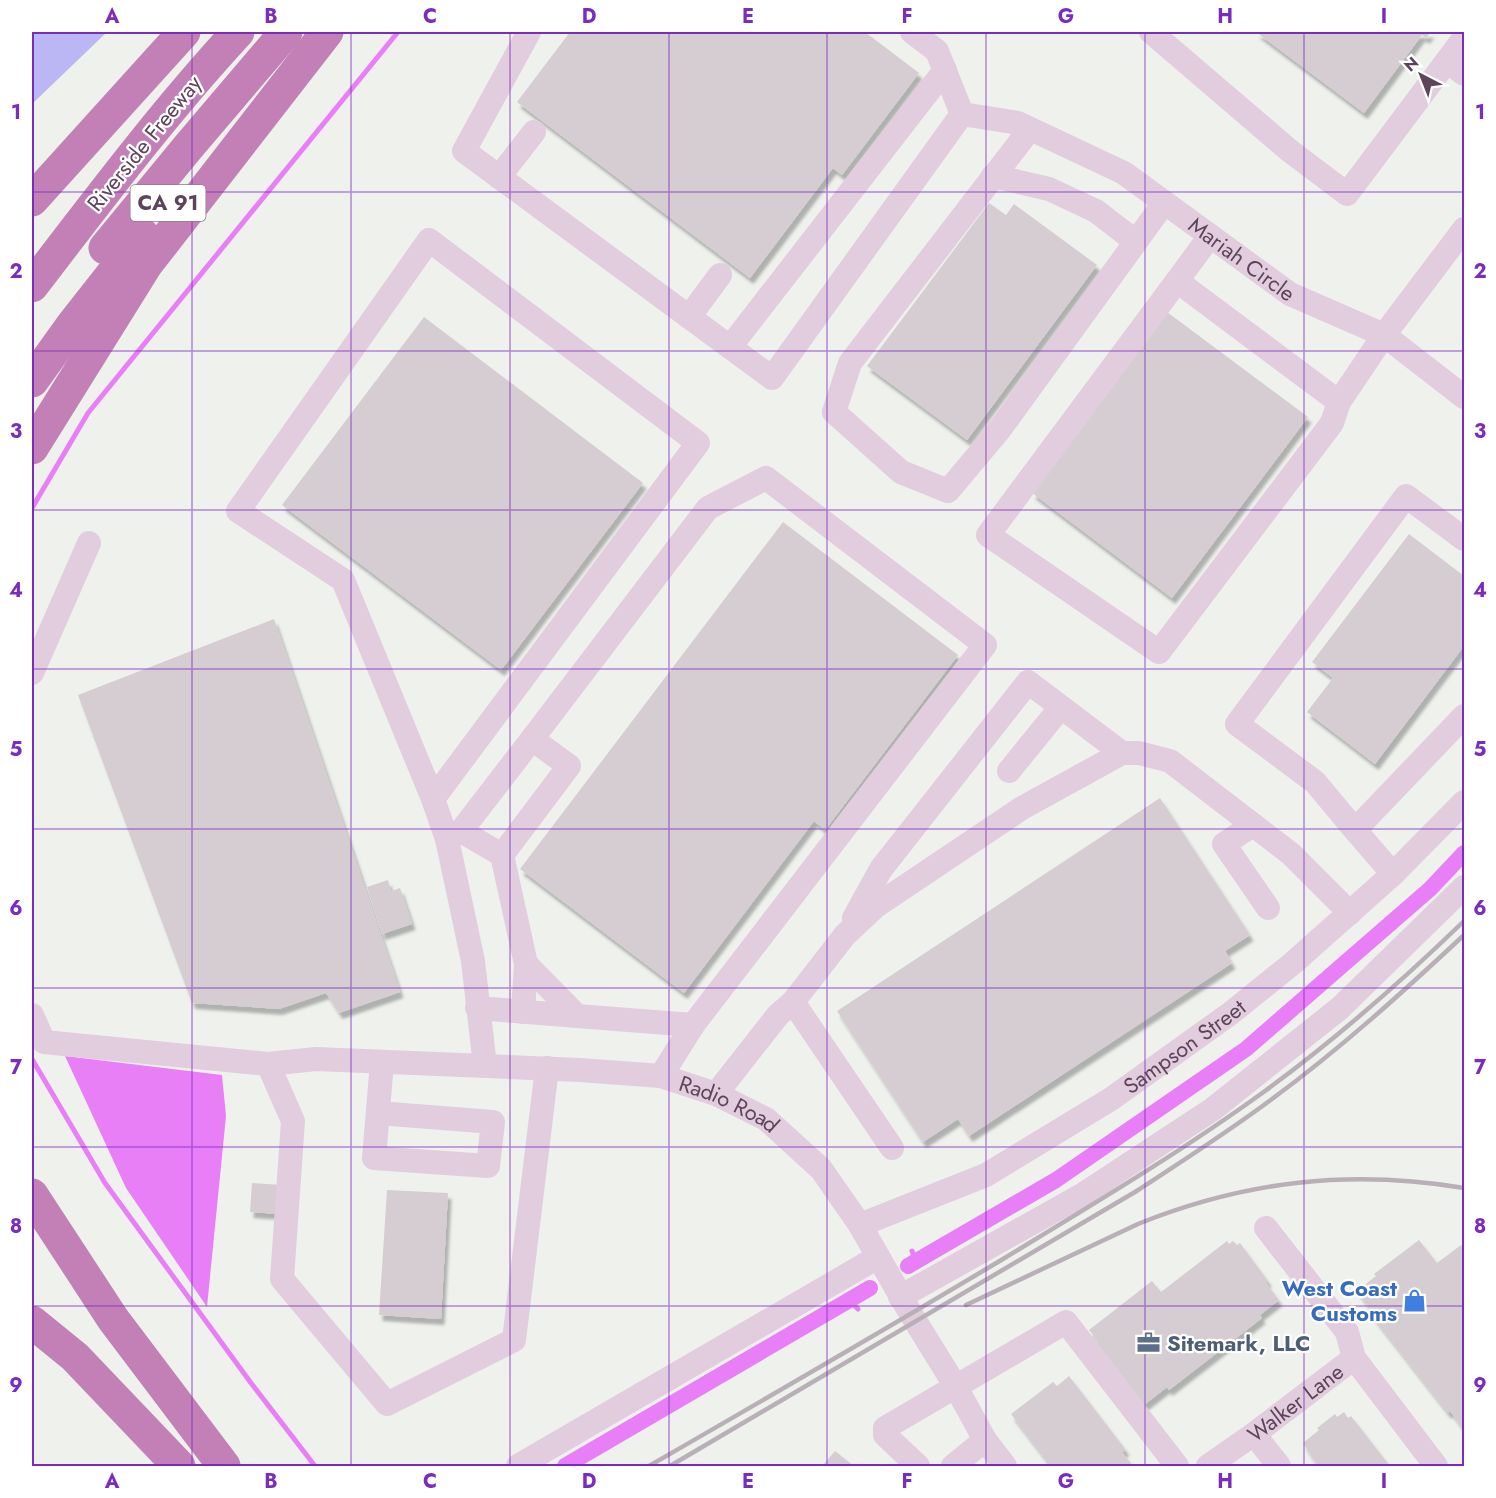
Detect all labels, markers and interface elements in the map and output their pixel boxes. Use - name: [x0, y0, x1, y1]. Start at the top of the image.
- text: A: [104, 2, 120, 31]
- text: B: [264, 2, 278, 31]
- text: C: [423, 2, 437, 31]
- text: D: [582, 2, 596, 31]
- text: E: [742, 2, 754, 31]
- text: F: [901, 2, 913, 31]
- text: G: [1058, 2, 1074, 31]
- text: H: [1217, 2, 1233, 31]
- text: I: [1381, 2, 1387, 31]
- north arrow: [1391, 45, 1451, 105]
- text: N: [1399, 51, 1424, 77]
- street label: Riverside Freeway: [79, 68, 209, 218]
- text: 1: [11, 98, 21, 127]
- text: 1: [1475, 98, 1485, 127]
- road number: CA 91: [130, 185, 206, 221]
- street label: Mariah Circle: [1182, 209, 1302, 309]
- text: 2: [9, 257, 23, 286]
- text: 2: [1473, 257, 1487, 286]
- text: 3: [10, 417, 22, 446]
- text: 3: [1474, 417, 1486, 446]
- text: 4: [9, 576, 23, 605]
- text: 4: [1473, 576, 1487, 605]
- text: 5: [10, 735, 23, 764]
- text: 5: [1474, 735, 1487, 764]
- text: 6: [9, 894, 23, 923]
- text: 6: [1473, 894, 1487, 923]
- street label: Sampson Street: [1116, 991, 1253, 1101]
- text: 7: [10, 1053, 23, 1082]
- text: 7: [1474, 1053, 1487, 1082]
- street label: Radio Road: [675, 1067, 787, 1140]
- text: 8: [10, 1212, 22, 1241]
- text: 8: [1474, 1212, 1486, 1241]
- place label: West Coast Customs: [1282, 1272, 1397, 1329]
- shop icon: West Coast Customs: [1402, 1288, 1428, 1314]
- place label: Sitemark, LLC: [1167, 1327, 1310, 1359]
- office icon: Sitemark, LLC: [1136, 1330, 1162, 1356]
- street label: Walker Lane: [1241, 1355, 1350, 1450]
- text: 9: [9, 1371, 23, 1400]
- text: 9: [1473, 1371, 1487, 1400]
- text: A: [104, 1467, 120, 1496]
- text: B: [264, 1467, 278, 1496]
- text: C: [423, 1467, 437, 1496]
- text: D: [582, 1467, 596, 1496]
- text: E: [742, 1467, 754, 1496]
- text: F: [901, 1467, 913, 1496]
- text: G: [1058, 1467, 1074, 1496]
- text: H: [1217, 1467, 1233, 1496]
- text: I: [1381, 1467, 1387, 1496]

